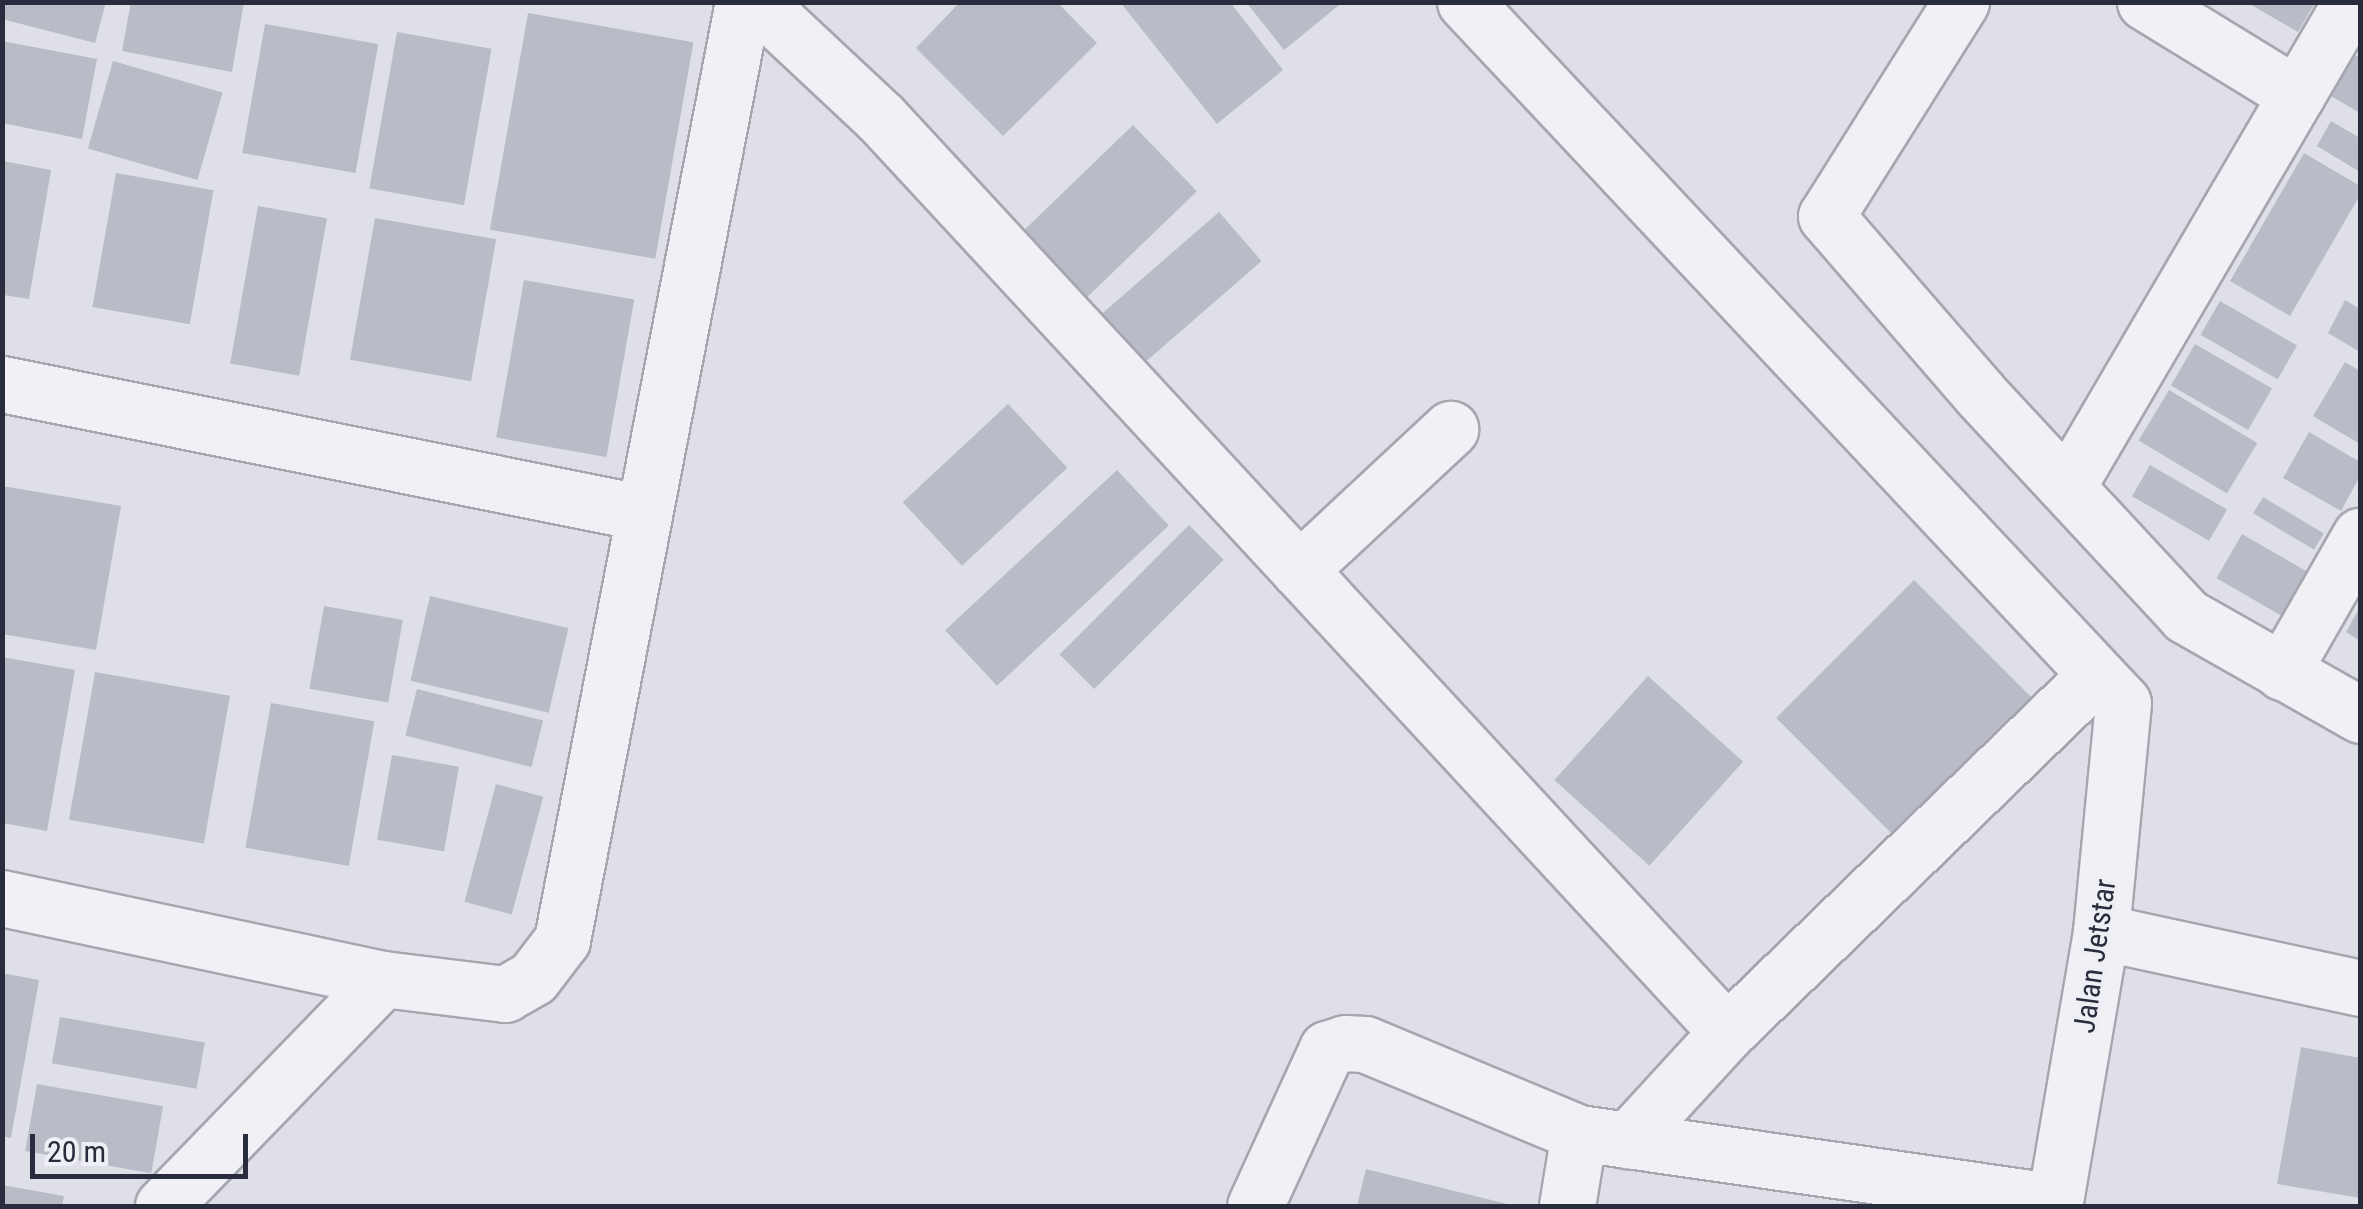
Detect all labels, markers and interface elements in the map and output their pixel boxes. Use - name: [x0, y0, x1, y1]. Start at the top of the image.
- street label: Jalan Jetstar: [2066, 877, 2124, 1035]
- scale bar: [35, 1114, 252, 1176]
- text: 20 m: [47, 1134, 106, 1169]

